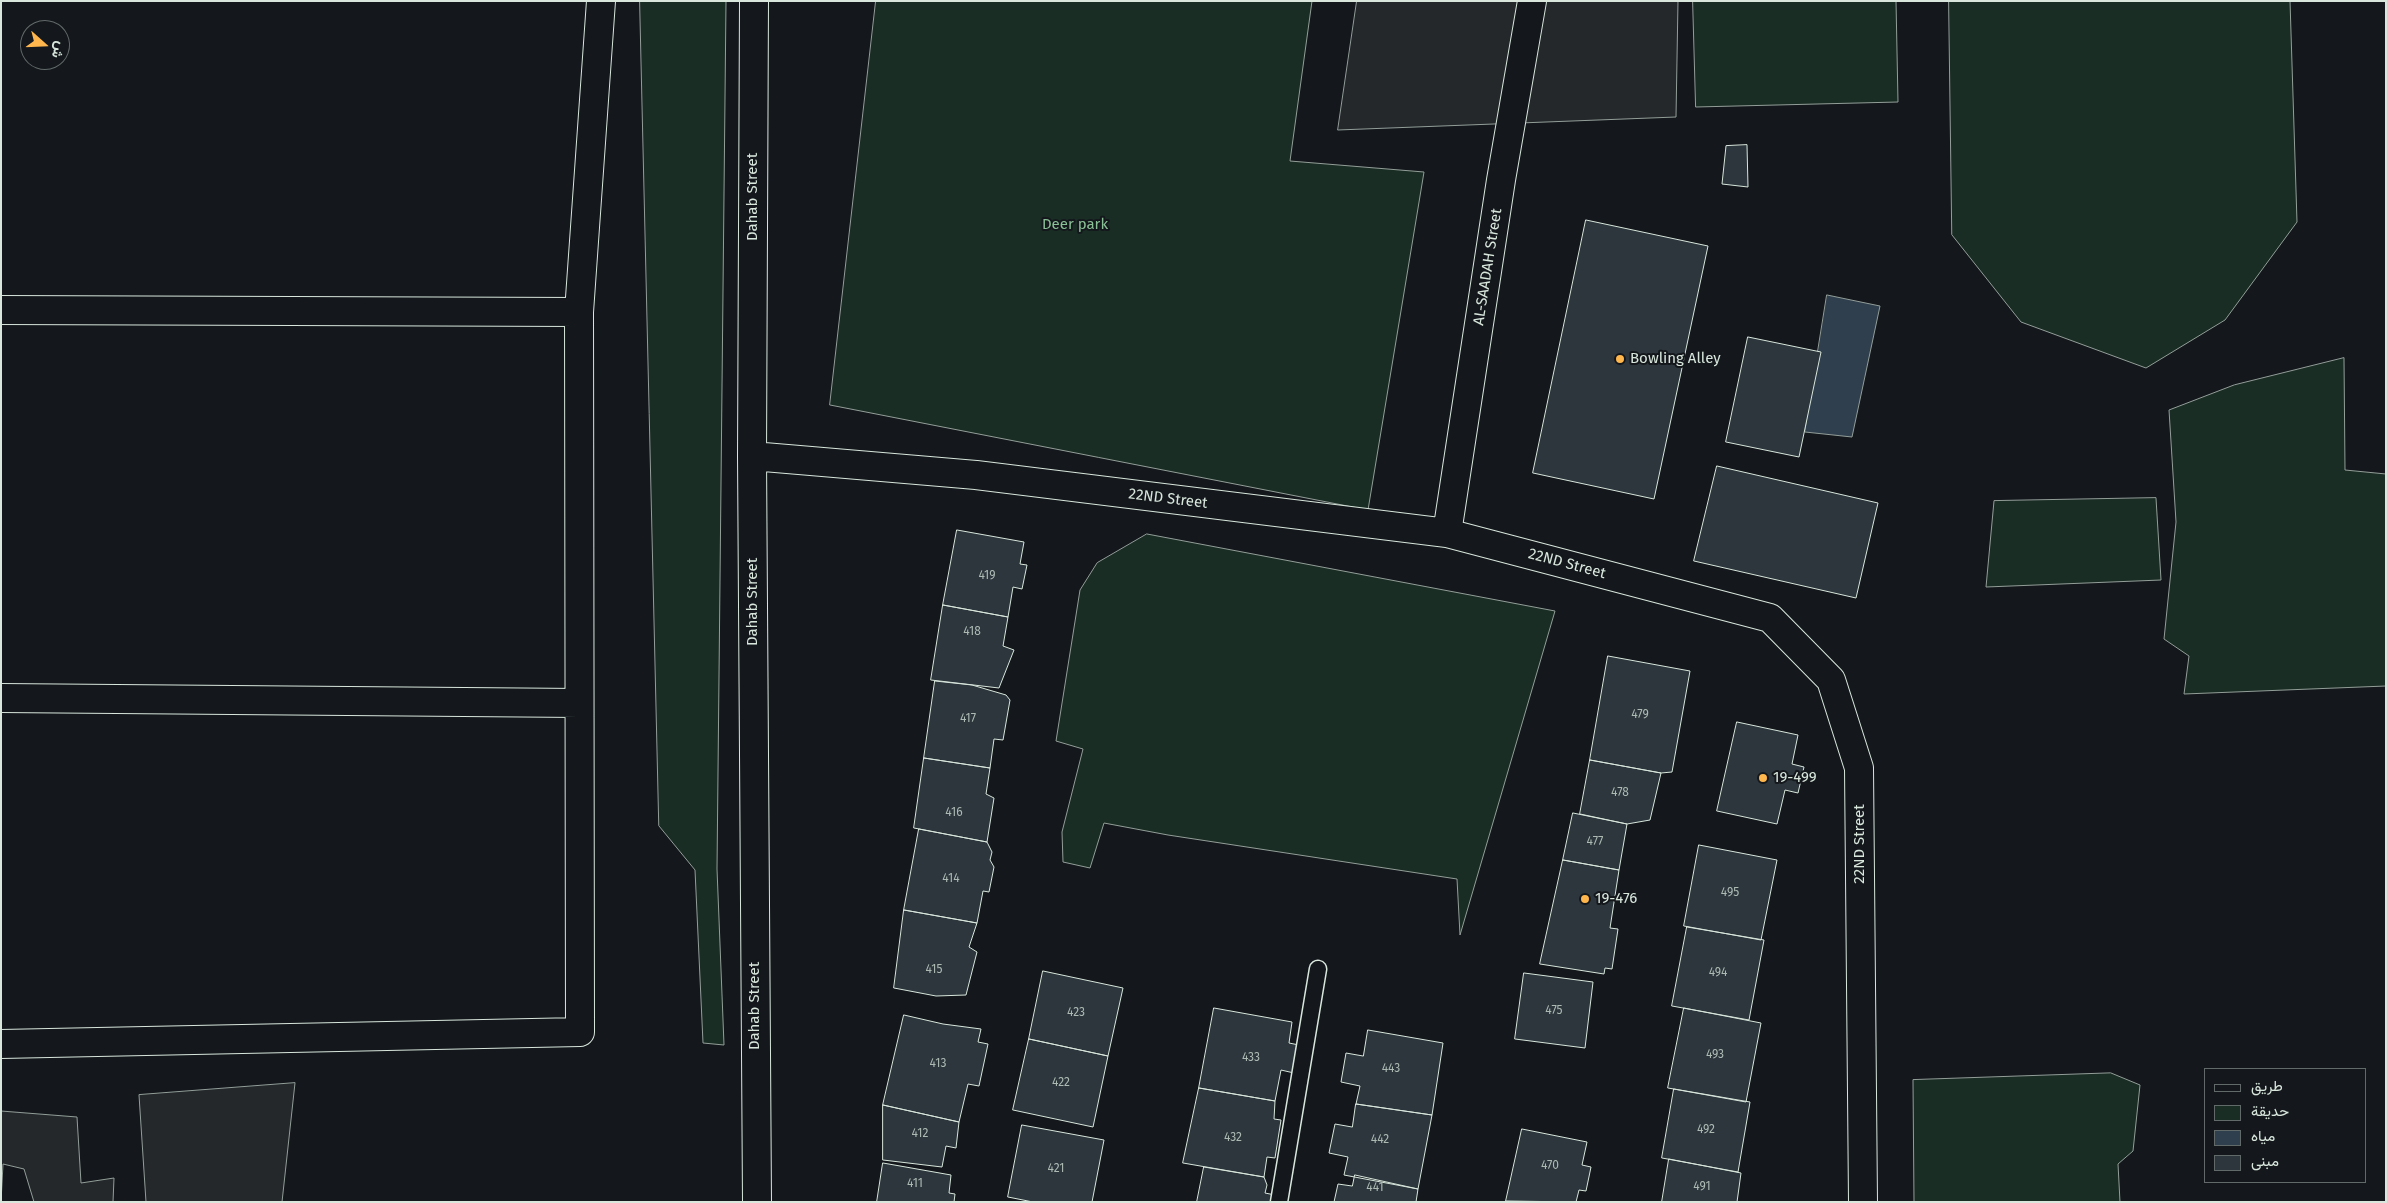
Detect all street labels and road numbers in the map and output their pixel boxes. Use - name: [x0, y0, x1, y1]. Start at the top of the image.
- street label: Dahab Street: [744, 153, 762, 241]
- street label: AL-SAADAH Street: [1470, 207, 1506, 327]
- street label: 22ND Street: [1127, 485, 1209, 513]
- street label: 22ND Street: [1526, 545, 1608, 583]
- street label: Dahab Street: [744, 558, 762, 646]
- street label: 22ND Street: [1851, 804, 1869, 884]
- street label: Dahab Street: [746, 962, 764, 1050]

